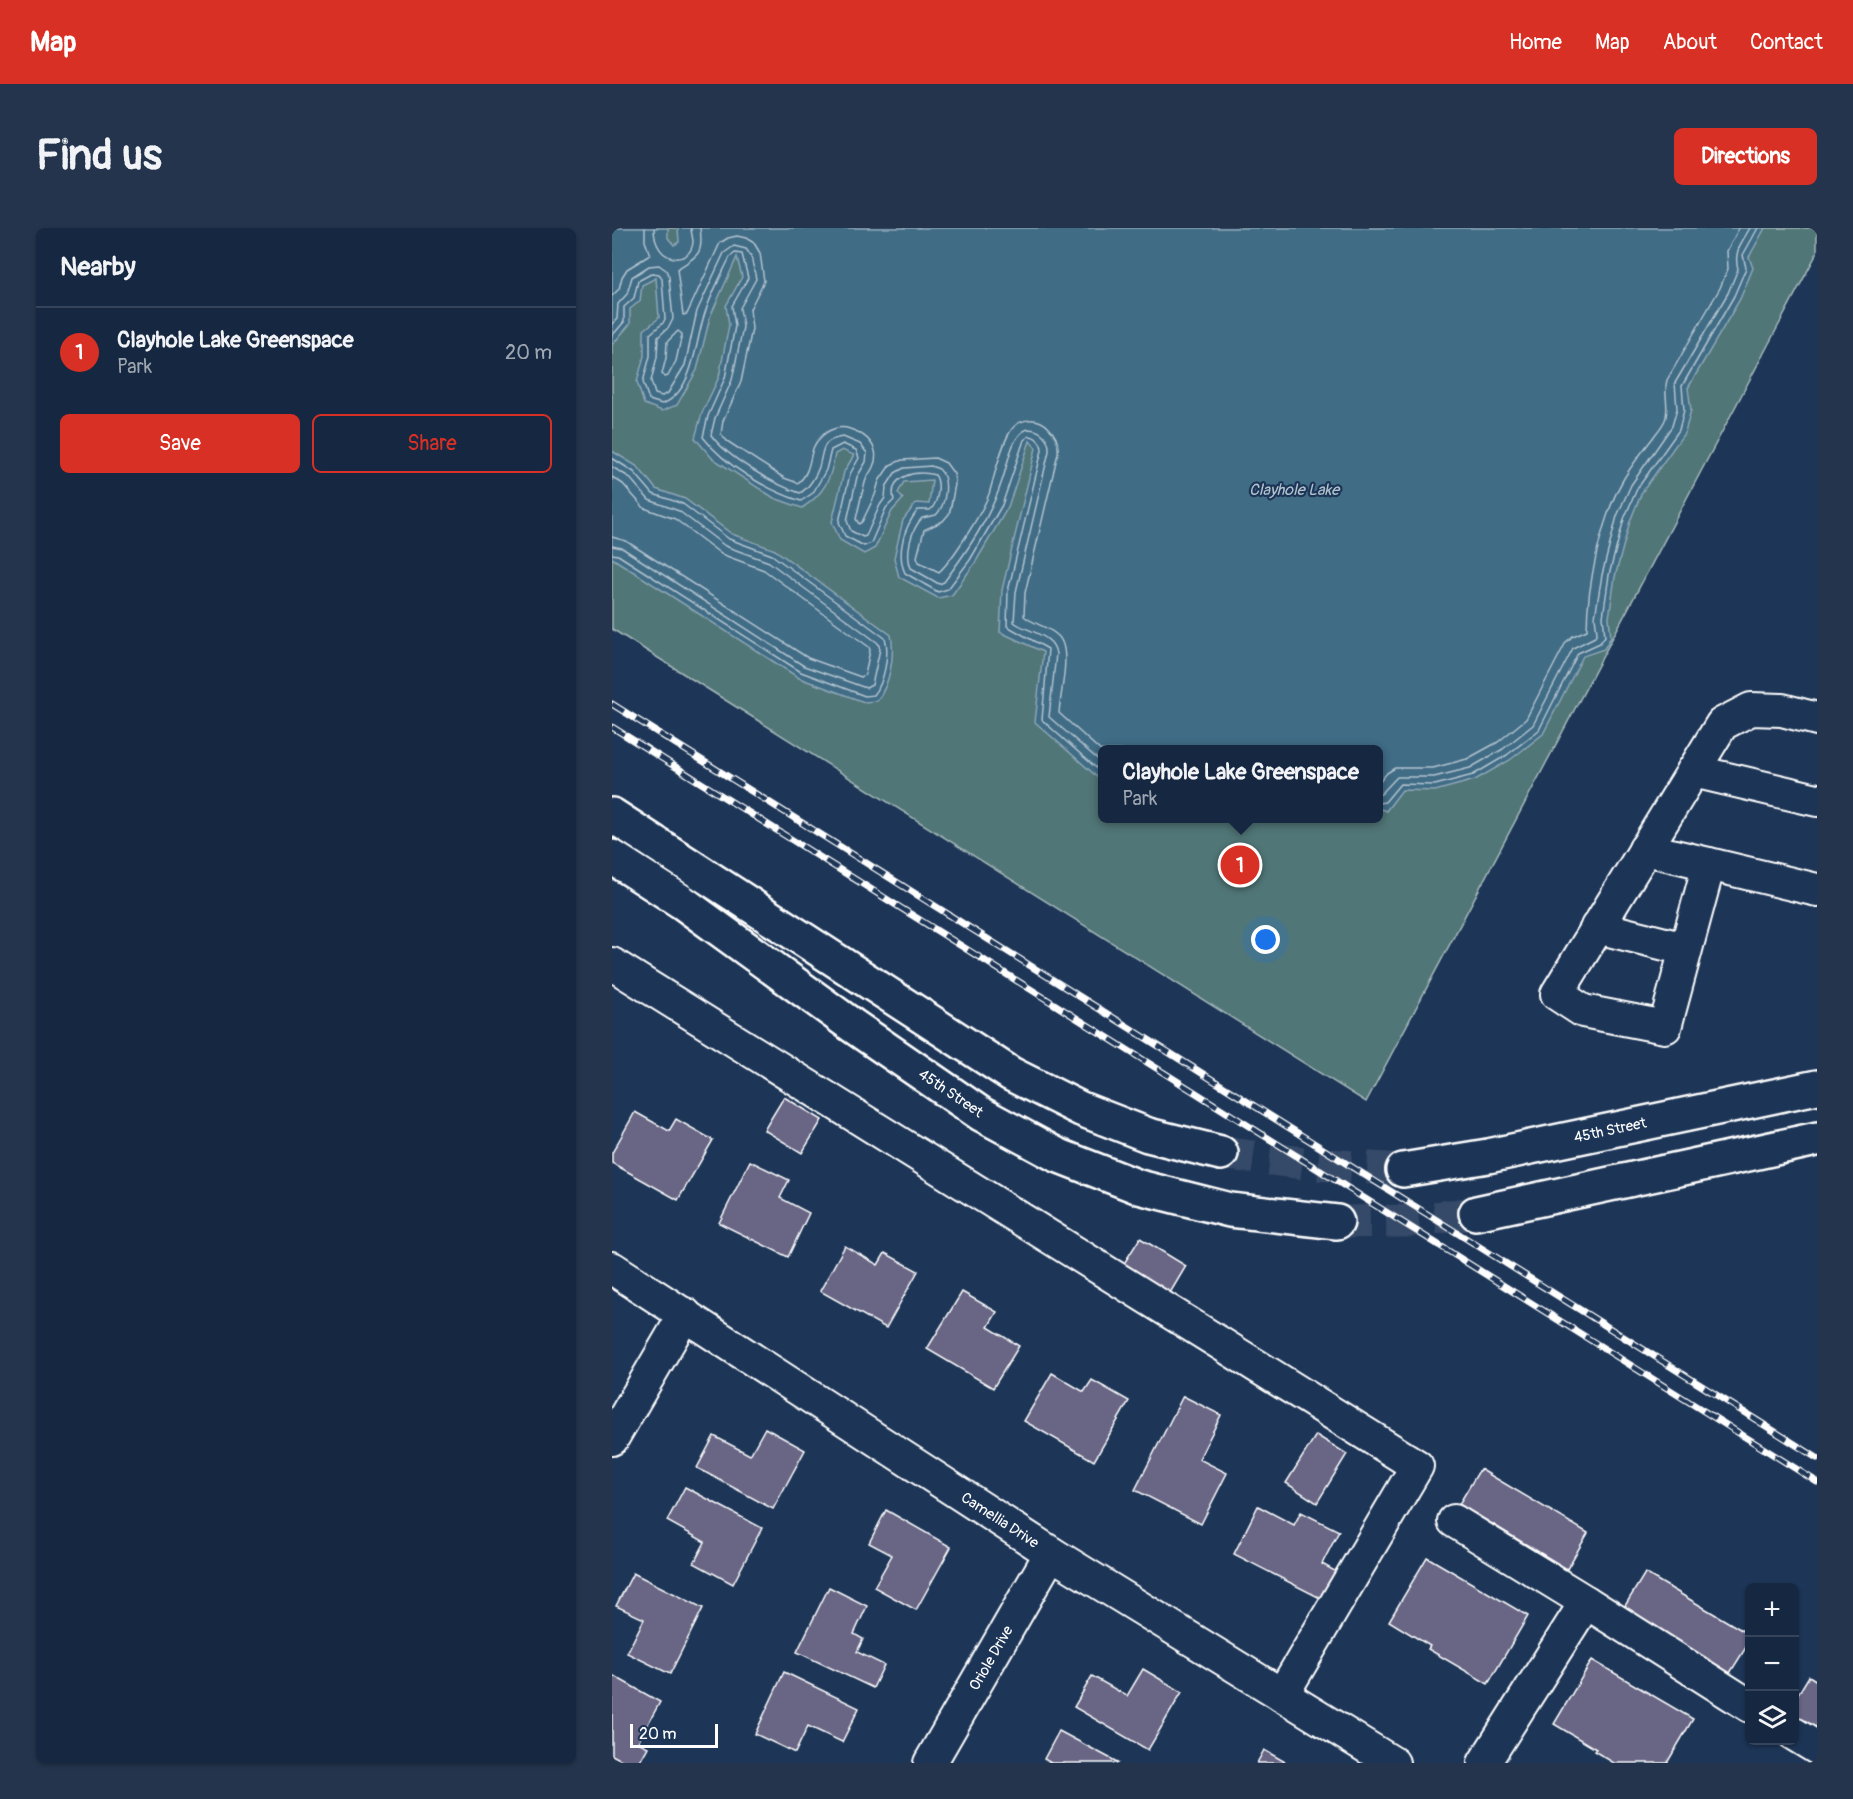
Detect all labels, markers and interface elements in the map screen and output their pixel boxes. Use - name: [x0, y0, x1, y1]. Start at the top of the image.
- text: Map: [30, 25, 76, 60]
- text: Home: [1509, 29, 1562, 56]
- text: Map: [1595, 29, 1630, 56]
- text: About: [1663, 29, 1717, 56]
- text: Contact: [1750, 29, 1823, 56]
- button: Directions: [1674, 128, 1817, 185]
- text: Find us: [36, 130, 162, 182]
- text: Nearby: [60, 251, 136, 283]
- text: Clayhole Lake Greenspace: [117, 326, 354, 354]
- text: 1: [76, 340, 83, 365]
- text: 20 m: [505, 340, 552, 365]
- text: Park: [117, 354, 152, 379]
- button: Save: [60, 414, 300, 473]
- button: Share: [312, 414, 552, 473]
- water label: Clayhole Lake: [1249, 480, 1341, 500]
- popup: [1098, 745, 1383, 823]
- text: Clayhole Lake Greenspace: [1122, 758, 1359, 786]
- text: Park: [1122, 786, 1157, 811]
- pin: 1: [1220, 842, 1260, 888]
- your location: [1251, 925, 1280, 954]
- street label: 45th Street: [915, 1065, 987, 1122]
- street label: 45th Street: [1572, 1113, 1649, 1147]
- street label: Camellia Drive: [957, 1488, 1043, 1553]
- map controls: [1745, 1583, 1799, 1745]
- button: +: [1745, 1583, 1799, 1637]
- street label: Oriole Drive: [965, 1622, 1018, 1694]
- button: −: [1745, 1637, 1799, 1691]
- button: layers: [1745, 1691, 1799, 1745]
- scale bar: [630, 1721, 718, 1748]
- text: 20 m: [639, 1724, 677, 1744]

